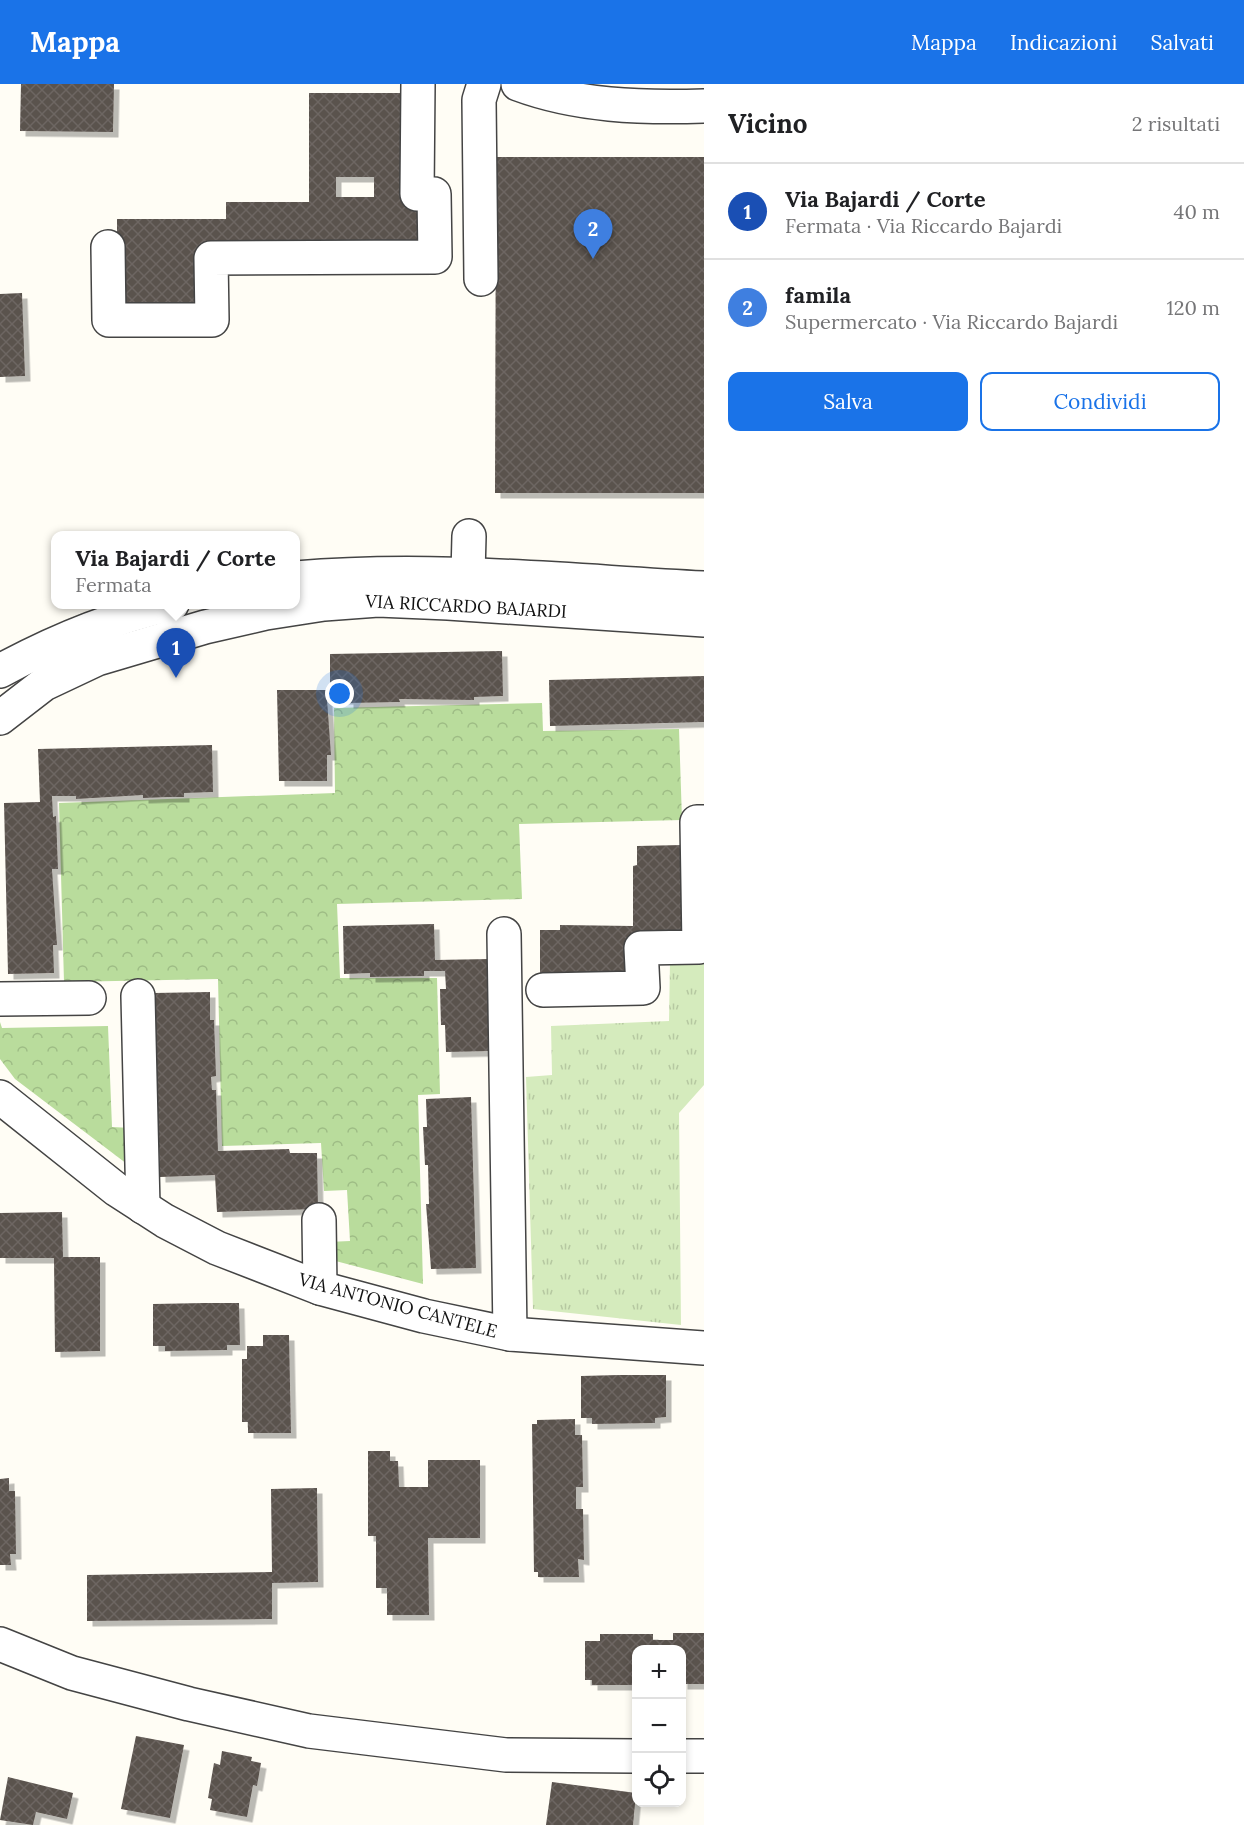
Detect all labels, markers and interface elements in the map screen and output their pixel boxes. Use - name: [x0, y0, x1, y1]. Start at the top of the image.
- text: Mappa: [30, 24, 120, 60]
- text: Mappa: [911, 29, 977, 56]
- text: Indicazioni: [1010, 29, 1118, 56]
- text: Salvati: [1151, 29, 1214, 56]
- text: Vicino: [728, 107, 808, 140]
- text: 2 risultati: [1132, 111, 1220, 136]
- text: Via Bajardi / Corte: [785, 185, 985, 213]
- text: 1: [743, 199, 752, 224]
- text: 40 m: [1174, 199, 1220, 224]
- pin: 2: [574, 210, 612, 259]
- text: Fermata · Via Riccardo Bajardi: [785, 213, 1062, 238]
- text: famila: [785, 281, 851, 309]
- text: 2: [742, 295, 753, 320]
- text: 120 m: [1166, 295, 1220, 320]
- text: Supermercato · Via Riccardo Bajardi: [785, 309, 1118, 334]
- button: Salva: [728, 372, 968, 431]
- button: Condividi: [980, 372, 1220, 431]
- popup: [51, 531, 300, 609]
- text: Via Bajardi / Corte: [75, 544, 276, 572]
- text: Fermata: [75, 572, 152, 597]
- street label: VIA RICCARDO BAJARDI: [364, 589, 567, 623]
- pin: 1: [156, 628, 195, 678]
- your location: [325, 679, 354, 708]
- street label: VIA ANTONIO CANTELE: [295, 1267, 500, 1343]
- map controls: [632, 1645, 686, 1807]
- button: +: [632, 1645, 686, 1699]
- button: −: [632, 1699, 686, 1753]
- button: locate: [632, 1753, 686, 1807]

